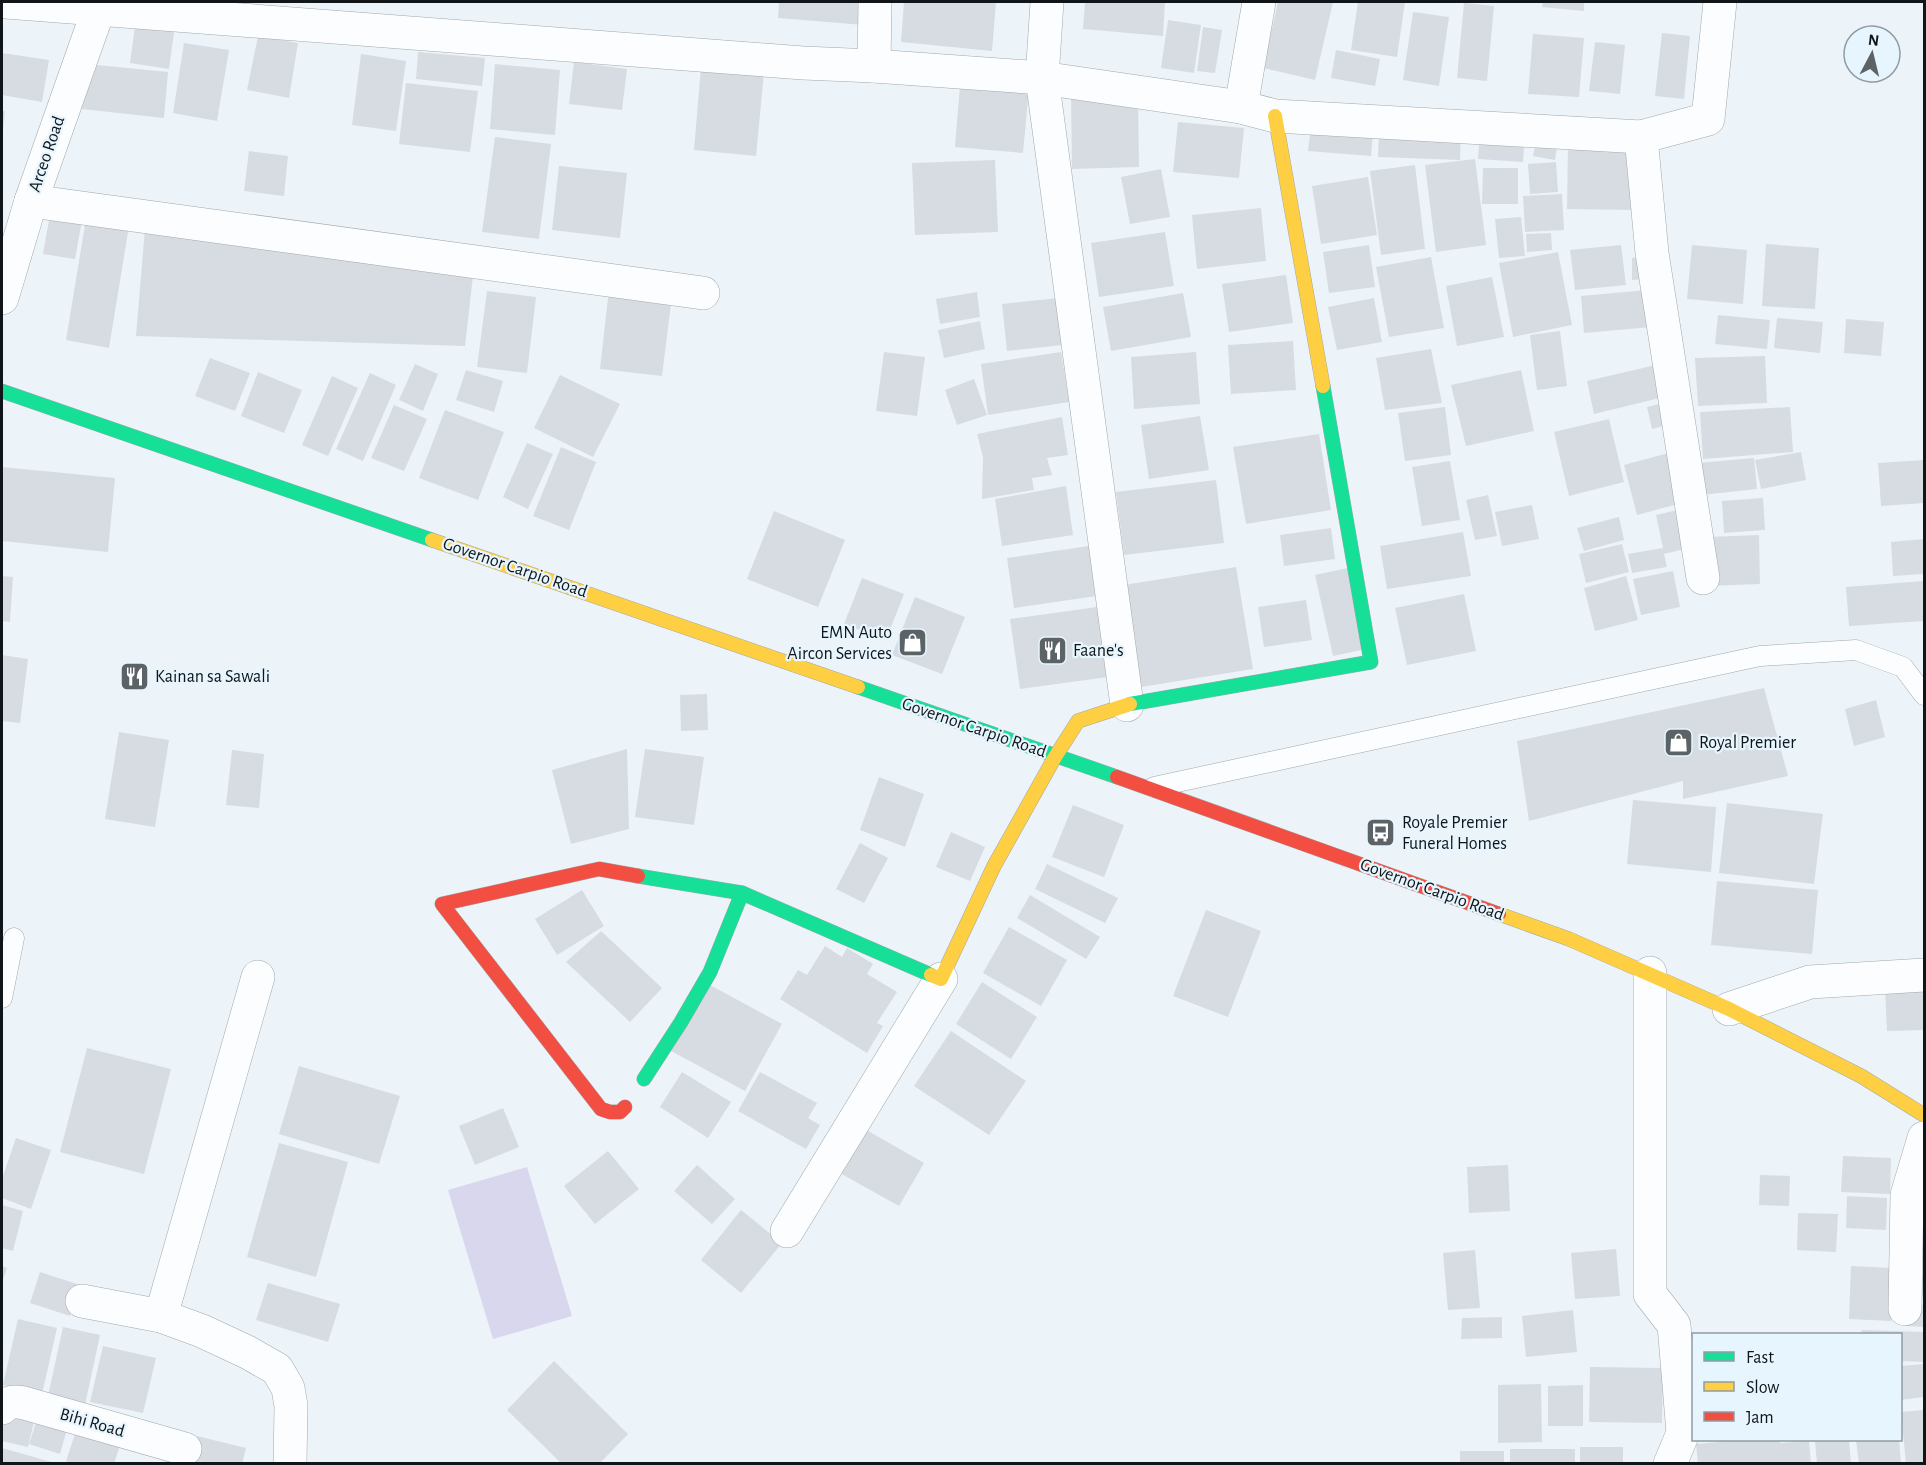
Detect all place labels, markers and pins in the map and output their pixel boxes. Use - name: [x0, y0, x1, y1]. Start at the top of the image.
- place label: EMN Auto Aircon Services: [787, 624, 892, 663]
- shop icon: EMN Auto Aircon Services: [897, 627, 929, 659]
- restaurant icon: Faane's: [1036, 635, 1068, 667]
- place label: Faane's: [1073, 642, 1124, 660]
- restaurant icon: Kainan sa Sawali: [118, 661, 150, 693]
- place label: Kainan sa Sawali: [155, 668, 270, 686]
- shop icon: Royal Premier: [1662, 727, 1694, 759]
- place label: Royal Premier: [1699, 734, 1796, 752]
- place label: Royale Premier Funeral Homes: [1402, 814, 1508, 853]
- bus stop icon: Royale Premier Funeral Homes: [1365, 817, 1397, 849]

